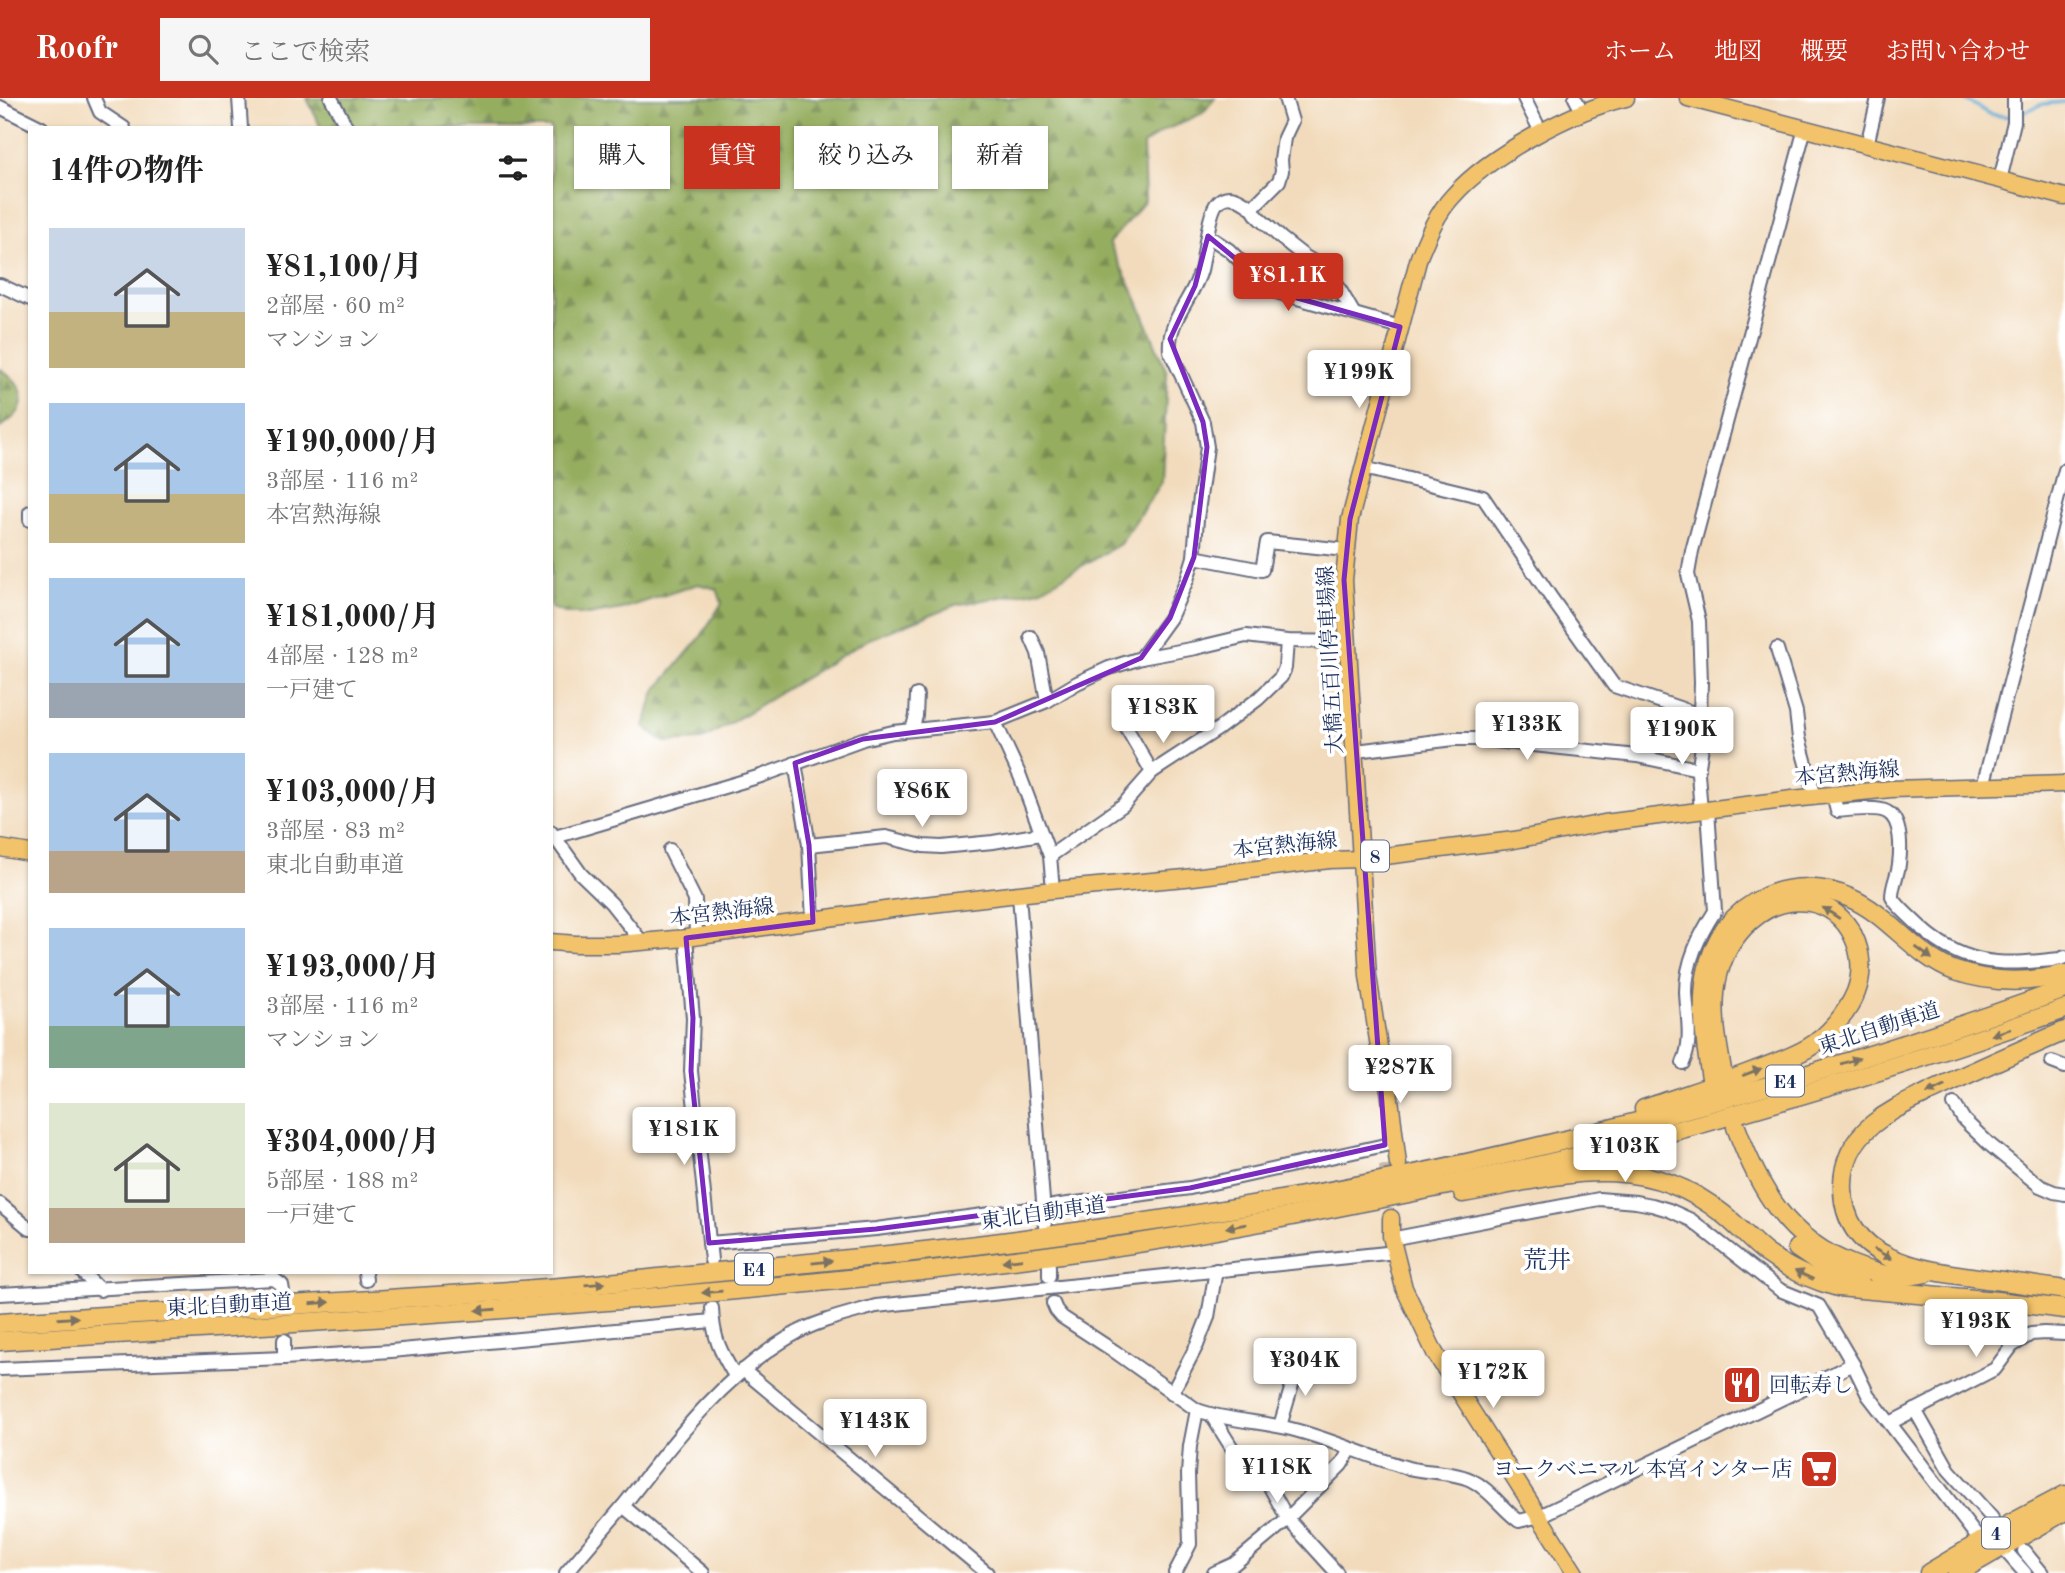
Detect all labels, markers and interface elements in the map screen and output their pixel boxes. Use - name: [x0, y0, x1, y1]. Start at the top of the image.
- search box: [160, 18, 650, 81]
- icon: search: [184, 30, 222, 68]
- text: Roofr: [35, 33, 118, 66]
- text: ここで検索: [240, 40, 370, 66]
- text: ホーム: [1604, 41, 1676, 65]
- text: 地図: [1714, 41, 1762, 65]
- text: 概要: [1800, 41, 1848, 65]
- text: お問い合わせ: [1886, 41, 2030, 65]
- chip: 購入: [574, 126, 670, 189]
- chip: 賃貸: [684, 126, 780, 189]
- chip: 絞り込み: [794, 126, 938, 189]
- chip: 新着: [952, 126, 1048, 189]
- icon: filters: [494, 149, 532, 187]
- text: 14件の物件: [49, 157, 204, 187]
- text: ¥81,100/月: [266, 253, 422, 283]
- pin: ¥81.1K: [1231, 254, 1345, 313]
- icon: home: [105, 256, 189, 340]
- text: ¥81.1K: [1249, 264, 1327, 287]
- text: 2部屋 · 60 m²: [266, 295, 405, 318]
- text: マンション: [266, 329, 380, 352]
- pin: ¥199K: [1310, 350, 1408, 410]
- text: ¥199K: [1323, 361, 1395, 384]
- text: ¥190,000/月: [266, 428, 440, 458]
- icon: home: [105, 431, 189, 515]
- text: 3部屋 · 116 m²: [266, 470, 418, 493]
- text: 本宮熱海線: [266, 504, 381, 527]
- street label: 大橋五百川停車場線: [1314, 565, 1347, 755]
- text: ¥181,000/月: [266, 603, 440, 633]
- icon: home: [105, 606, 189, 690]
- text: 4部屋 · 128 m²: [266, 645, 418, 668]
- text: 一戸建て: [266, 679, 358, 702]
- pin: ¥183K: [1114, 686, 1212, 745]
- text: ¥183K: [1127, 696, 1199, 719]
- pin: ¥133K: [1478, 702, 1576, 762]
- pin: ¥190K: [1633, 708, 1731, 767]
- text: ¥133K: [1491, 713, 1563, 736]
- text: ¥190K: [1646, 718, 1718, 741]
- street label: 本宮熱海線: [1794, 757, 1900, 790]
- pin: ¥86K: [881, 770, 963, 829]
- text: ¥103,000/月: [266, 778, 440, 808]
- text: ¥86K: [893, 780, 951, 803]
- icon: home: [105, 781, 189, 865]
- text: 3部屋 · 83 m²: [266, 820, 405, 843]
- street label: 本宮熱海線: [1232, 829, 1338, 862]
- road number: 8: [1361, 841, 1389, 872]
- text: 東北自動車道: [266, 854, 404, 877]
- street label: 本宮熱海線: [669, 895, 776, 930]
- one-way arrow: [1821, 906, 1841, 919]
- one-way arrow: [1915, 946, 1933, 960]
- text: ¥193,000/月: [266, 953, 440, 983]
- icon: home: [105, 956, 189, 1040]
- text: 3部屋 · 116 m²: [266, 995, 418, 1018]
- street label: 東北自動車道: [1816, 998, 1943, 1059]
- one-way arrow: [1990, 1027, 2011, 1038]
- text: マンション: [266, 1029, 380, 1052]
- pin: ¥287K: [1351, 1046, 1449, 1105]
- one-way arrow: [1840, 1055, 1861, 1066]
- text: ¥287K: [1364, 1056, 1436, 1079]
- road number: E4: [1766, 1065, 1804, 1096]
- one-way arrow: [1741, 1067, 1762, 1078]
- one-way arrow: [1926, 1083, 1946, 1094]
- pin: ¥181K: [635, 1108, 733, 1167]
- text: ¥181K: [648, 1118, 720, 1141]
- pin: ¥103K: [1576, 1124, 1674, 1184]
- text: ¥304,000/月: [266, 1128, 440, 1158]
- icon: home: [105, 1131, 189, 1215]
- text: ¥103K: [1589, 1135, 1661, 1158]
- text: 5部屋 · 188 m²: [266, 1170, 418, 1193]
- street label: 東北自動車道: [979, 1193, 1107, 1234]
- text: 一戸建て: [266, 1204, 358, 1227]
- one-way arrow: [1225, 1221, 1247, 1232]
- district label: 荒井: [1523, 1247, 1571, 1274]
- one-way arrow: [1874, 1248, 1893, 1260]
- road number: E4: [735, 1254, 773, 1284]
- one-way arrow: [1000, 1254, 1022, 1265]
- one-way arrow: [811, 1256, 833, 1267]
- one-way arrow: [1794, 1269, 1814, 1280]
- one-way arrow: [585, 1278, 607, 1289]
- one-way arrow: [701, 1287, 723, 1298]
- street label: 東北自動車道: [166, 1291, 293, 1320]
- one-way arrow: [309, 1297, 331, 1308]
- pin: ¥193K: [1927, 1300, 2025, 1359]
- one-way arrow: [474, 1305, 496, 1316]
- text: ¥193K: [1940, 1310, 2012, 1333]
- one-way arrow: [57, 1312, 79, 1323]
- pin: ¥304K: [1256, 1338, 1354, 1398]
- text: ¥304K: [1269, 1349, 1341, 1372]
- pin: ¥172K: [1444, 1350, 1542, 1410]
- text: ¥172K: [1457, 1361, 1529, 1384]
- restaurant icon: 回転寿し: [1721, 1364, 1763, 1406]
- place label: 回転寿し: [1769, 1374, 1853, 1397]
- pin: ¥143K: [826, 1400, 924, 1459]
- text: ¥143K: [839, 1410, 911, 1433]
- pin: ¥118K: [1228, 1446, 1326, 1505]
- supermarket icon: ヨークベニマル 本宮インター店: [1798, 1448, 1840, 1490]
- text: ¥118K: [1241, 1456, 1313, 1479]
- place label: ヨークベニマル 本宮インター店: [1493, 1458, 1792, 1481]
- road number: 4: [1982, 1518, 2010, 1548]

